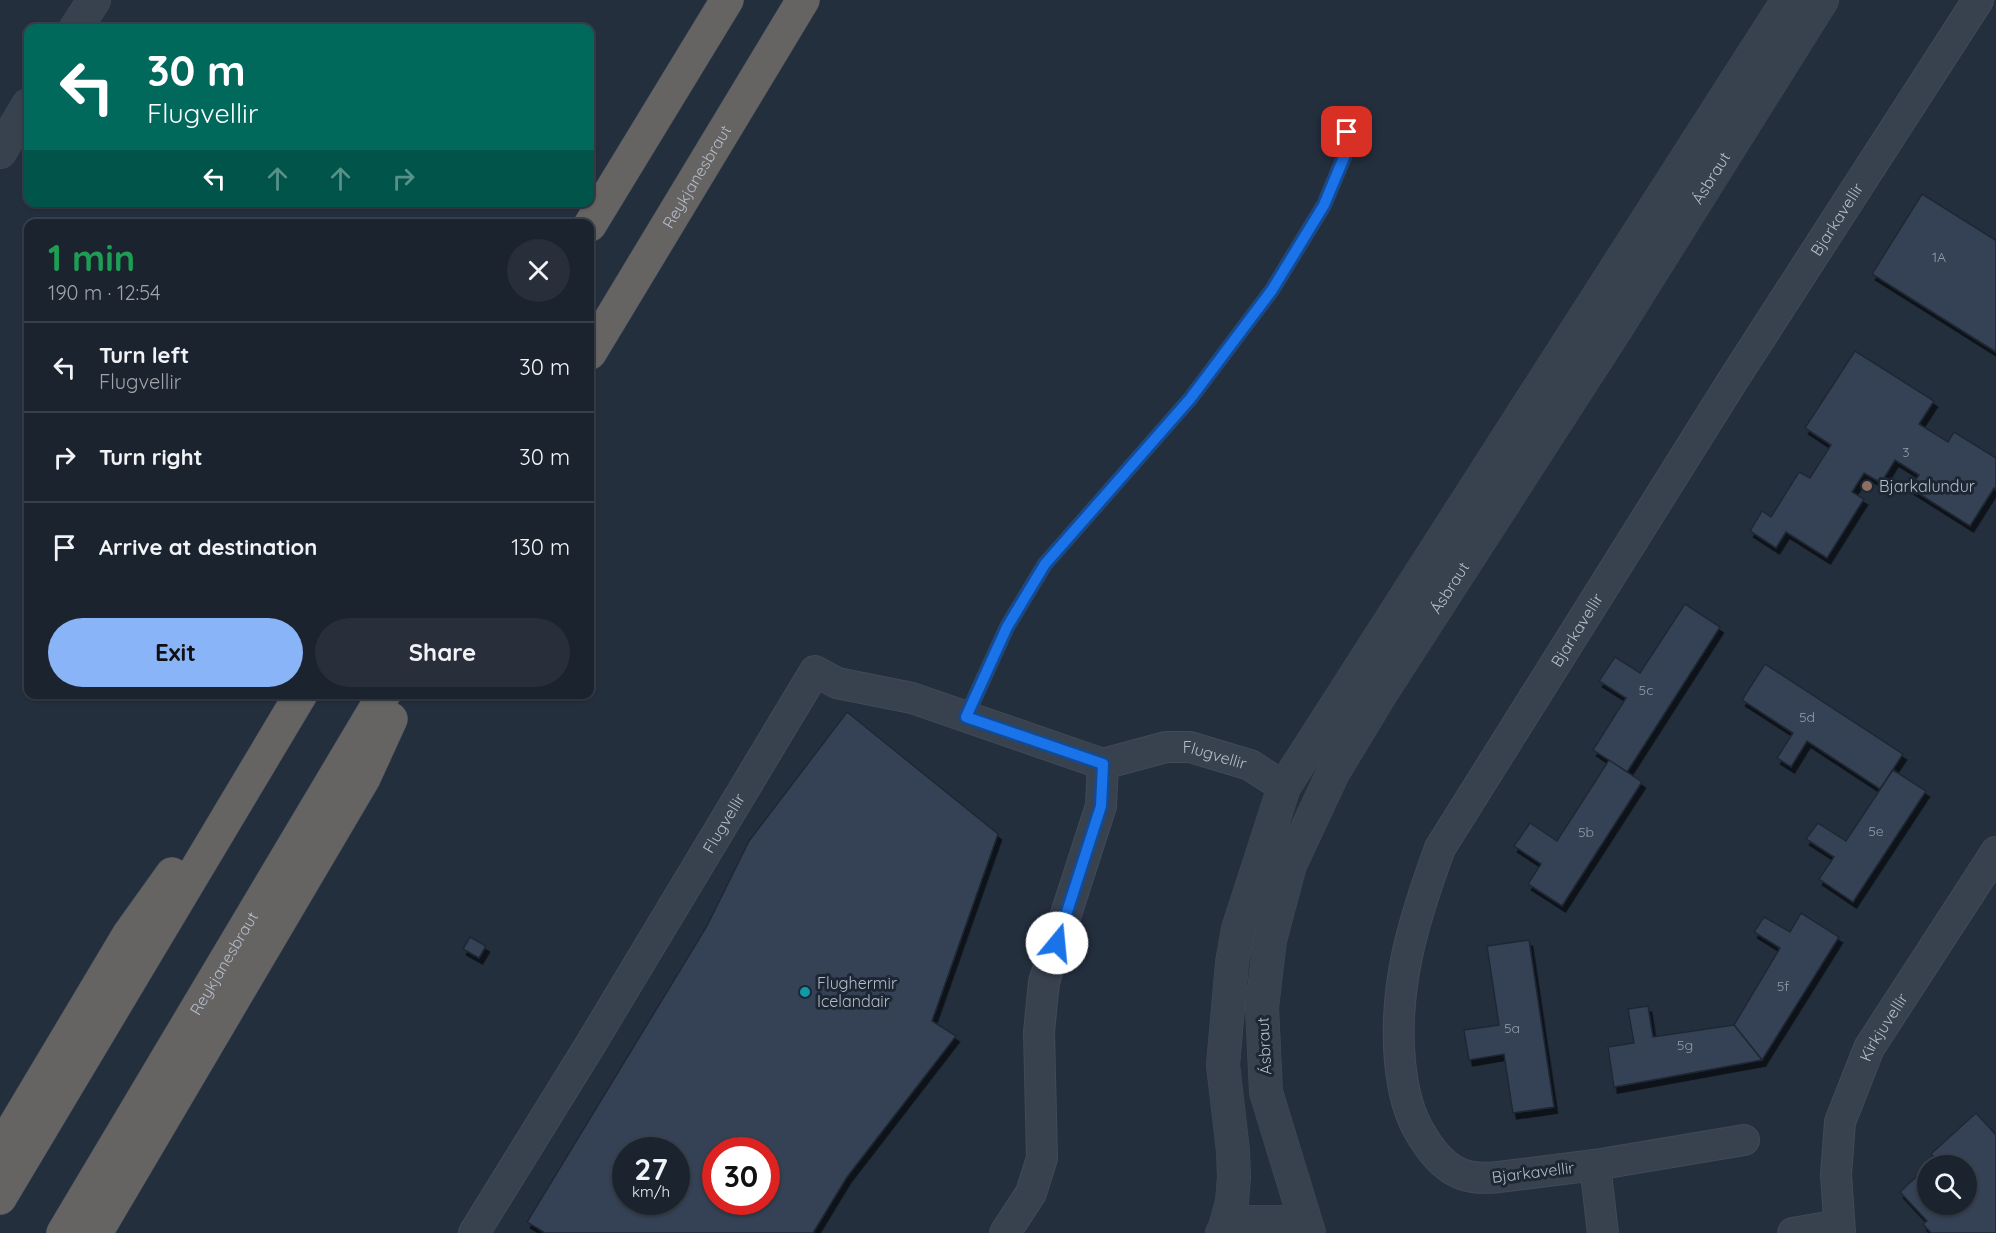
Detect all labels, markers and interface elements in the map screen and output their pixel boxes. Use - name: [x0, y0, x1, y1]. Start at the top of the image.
- text: 30 m: [147, 44, 246, 97]
- icon: left: [48, 48, 126, 126]
- text: Flugvellir: [147, 96, 258, 130]
- pin: [1321, 106, 1372, 157]
- icon: arrive: [1330, 115, 1363, 148]
- street label: Reykjanesbraut: [658, 121, 735, 232]
- street label: Ásbraut: [1687, 148, 1734, 208]
- icon: left: [198, 162, 231, 195]
- icon: ahead: [261, 162, 294, 195]
- icon: ahead: [324, 162, 357, 195]
- icon: right: [387, 162, 420, 195]
- street label: Bjarkavellir: [1806, 179, 1868, 260]
- text: 1 min: [48, 235, 135, 280]
- button: close: [507, 239, 570, 302]
- house number: 1A: [1932, 248, 1946, 266]
- text: 190 m · 12:54: [48, 280, 161, 305]
- text: Turn left: [99, 341, 189, 369]
- icon: left: [48, 351, 81, 384]
- text: 30 m: [519, 353, 570, 381]
- text: Flugvellir: [99, 369, 181, 394]
- icon: right: [48, 441, 81, 474]
- text: Turn right: [99, 443, 203, 471]
- text: 30 m: [519, 443, 570, 471]
- house number: 3: [1902, 443, 1910, 461]
- place label: Bjarkalundur: [1879, 476, 1975, 496]
- marker: Bjarkalundur: [1860, 479, 1874, 493]
- icon: arrive: [48, 531, 81, 564]
- text: Arrive at destination: [99, 533, 317, 561]
- text: 130 m: [511, 533, 570, 561]
- street label: Ásbraut: [1425, 558, 1473, 617]
- street label: Bjarkavellir: [1546, 589, 1607, 670]
- button: Exit: [48, 618, 303, 687]
- button: Share: [315, 618, 570, 687]
- house number: 5c: [1639, 681, 1653, 699]
- house number: 5d: [1799, 708, 1815, 726]
- street label: Flugvellir: [1183, 737, 1249, 773]
- street label: Flugvellir: [698, 790, 749, 856]
- house number: 5e: [1868, 822, 1884, 840]
- house number: 5b: [1578, 823, 1594, 841]
- street label: Reykjanesbraut: [185, 908, 262, 1019]
- position arrow: [1025, 911, 1089, 975]
- place label: Flughermir Icelandair: [817, 973, 897, 1011]
- house number: 5f: [1777, 977, 1789, 995]
- marker: Flughermir Icelandair: [798, 985, 812, 999]
- street label: Kirkjuvellir: [1855, 989, 1912, 1064]
- street label: Ásbraut: [1253, 1017, 1275, 1075]
- house number: 5a: [1504, 1019, 1520, 1037]
- house number: 5g: [1677, 1036, 1693, 1054]
- speed limit sign: 30: [702, 1137, 780, 1215]
- text: 27: [634, 1150, 668, 1188]
- map controls: [1917, 1155, 1977, 1215]
- button: search: [1917, 1155, 1977, 1215]
- street label: Bjarkavellir: [1491, 1157, 1575, 1187]
- text: km/h: [632, 1182, 670, 1201]

